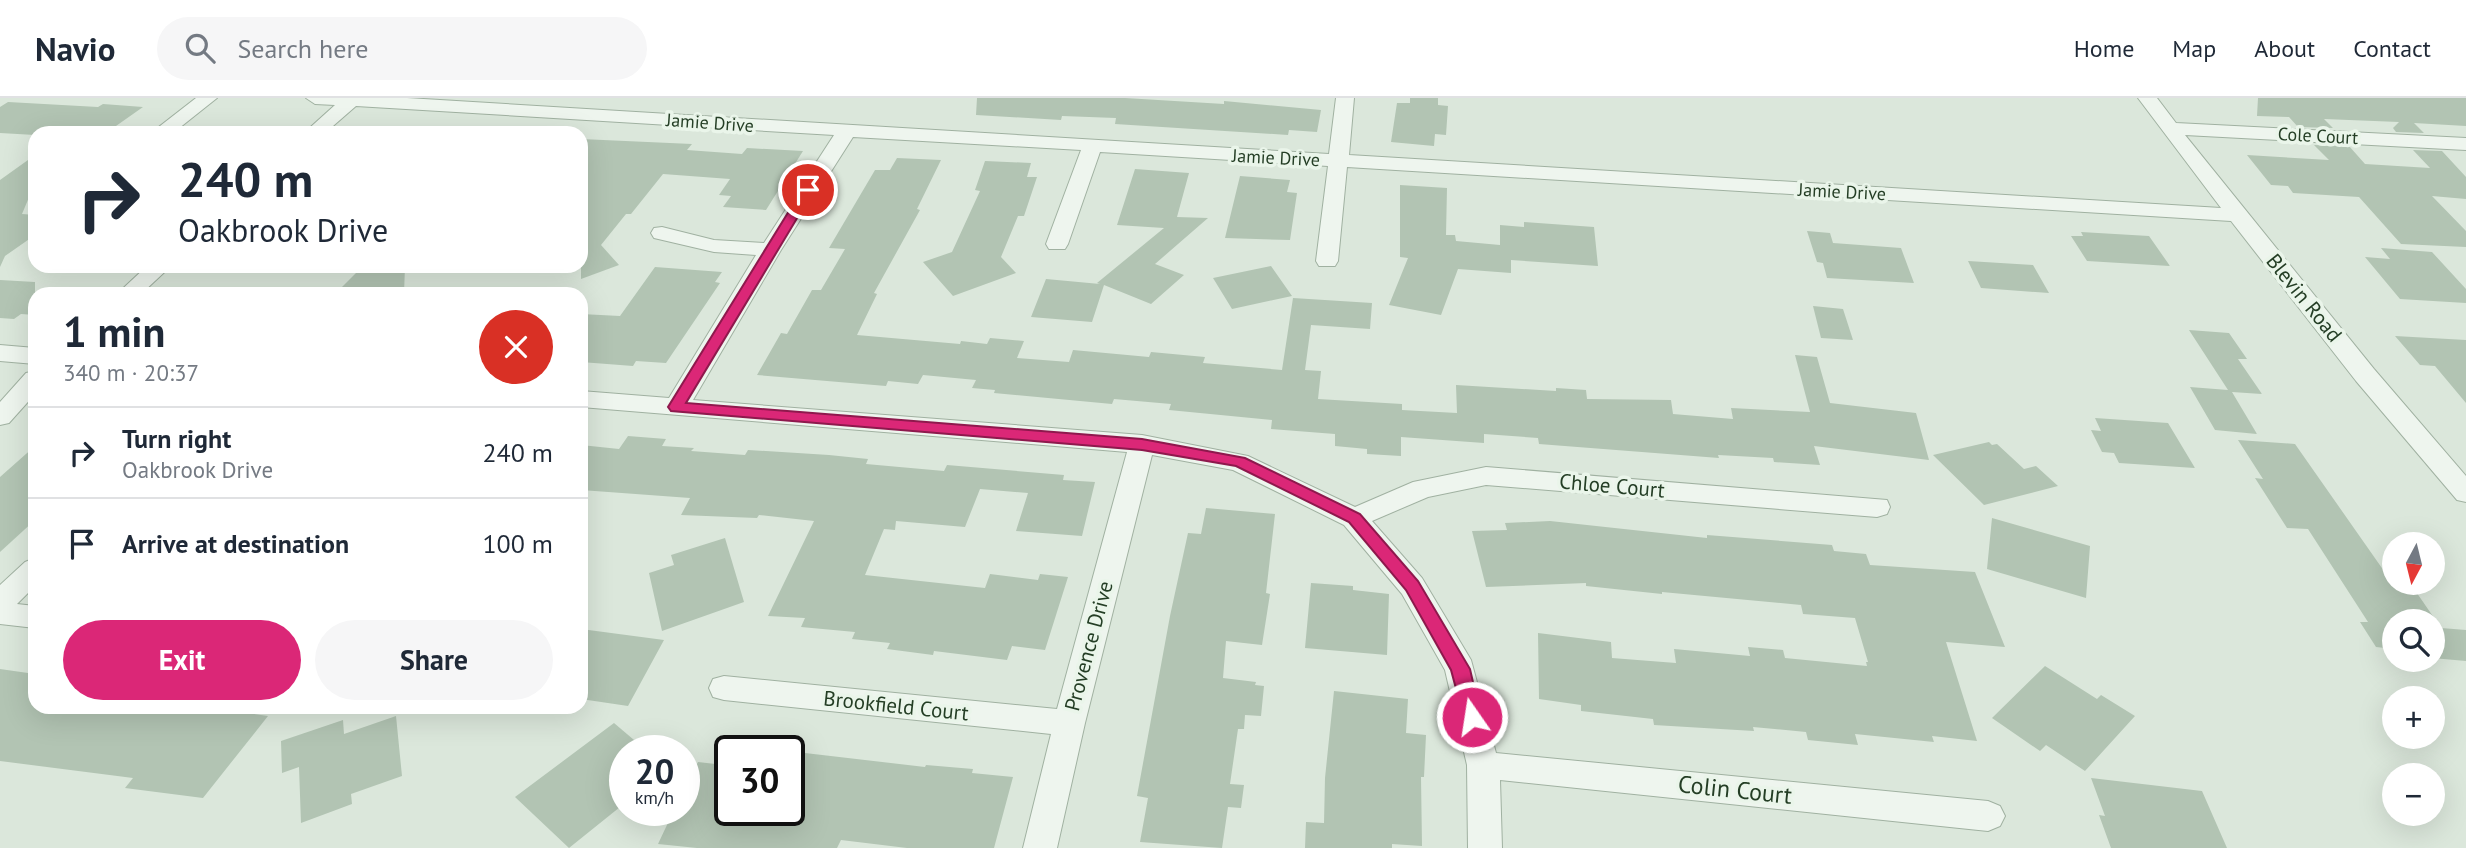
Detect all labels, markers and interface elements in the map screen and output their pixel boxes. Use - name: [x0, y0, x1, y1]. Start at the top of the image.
- search box: [157, 17, 647, 80]
- text: Navio: [35, 27, 115, 70]
- icon: search: [181, 29, 219, 67]
- text: Search here: [237, 32, 369, 65]
- text: Home: [2074, 33, 2134, 64]
- text: Map: [2172, 33, 2216, 64]
- text: About: [2254, 33, 2315, 64]
- text: Contact: [2353, 33, 2431, 64]
- street label: Jamie Drive: [664, 108, 755, 137]
- street label: Cole Court: [2277, 122, 2359, 149]
- street label: Jamie Drive: [1231, 144, 1321, 171]
- text: 240 m: [178, 147, 313, 211]
- icon: right: [63, 154, 154, 245]
- pin: [778, 160, 838, 220]
- icon: arrive: [789, 171, 827, 209]
- street label: Jamie Drive: [1797, 178, 1887, 205]
- text: Oakbrook Drive: [178, 209, 388, 251]
- street label: Blevin Road: [2261, 248, 2348, 347]
- text: 1 min: [63, 304, 165, 359]
- button: close: [479, 310, 553, 384]
- text: 340 m · 20:37: [63, 358, 199, 387]
- text: Turn right: [122, 422, 231, 455]
- icon: right: [63, 434, 101, 472]
- text: 240 m: [482, 436, 553, 469]
- text: Oakbrook Drive: [122, 455, 273, 484]
- street label: Chloe Court: [1558, 467, 1666, 504]
- icon: arrive: [63, 525, 101, 563]
- text: Arrive at destination: [122, 527, 349, 560]
- text: 100 m: [482, 527, 553, 560]
- north arrow: [2382, 532, 2445, 595]
- map controls: [2382, 532, 2445, 826]
- street label: Provence Drive: [1058, 578, 1119, 714]
- button: search: [2382, 609, 2445, 672]
- button: Exit: [63, 620, 301, 700]
- button: Share: [315, 620, 553, 700]
- position arrow: [1435, 680, 1509, 754]
- street label: Brookfield Court: [822, 684, 970, 727]
- button: +: [2382, 686, 2445, 749]
- speed limit sign: 30: [714, 735, 805, 826]
- text: 20: [635, 748, 674, 794]
- button: −: [2382, 763, 2445, 826]
- street label: Colin Court: [1677, 768, 1794, 811]
- text: km/h: [635, 786, 674, 809]

